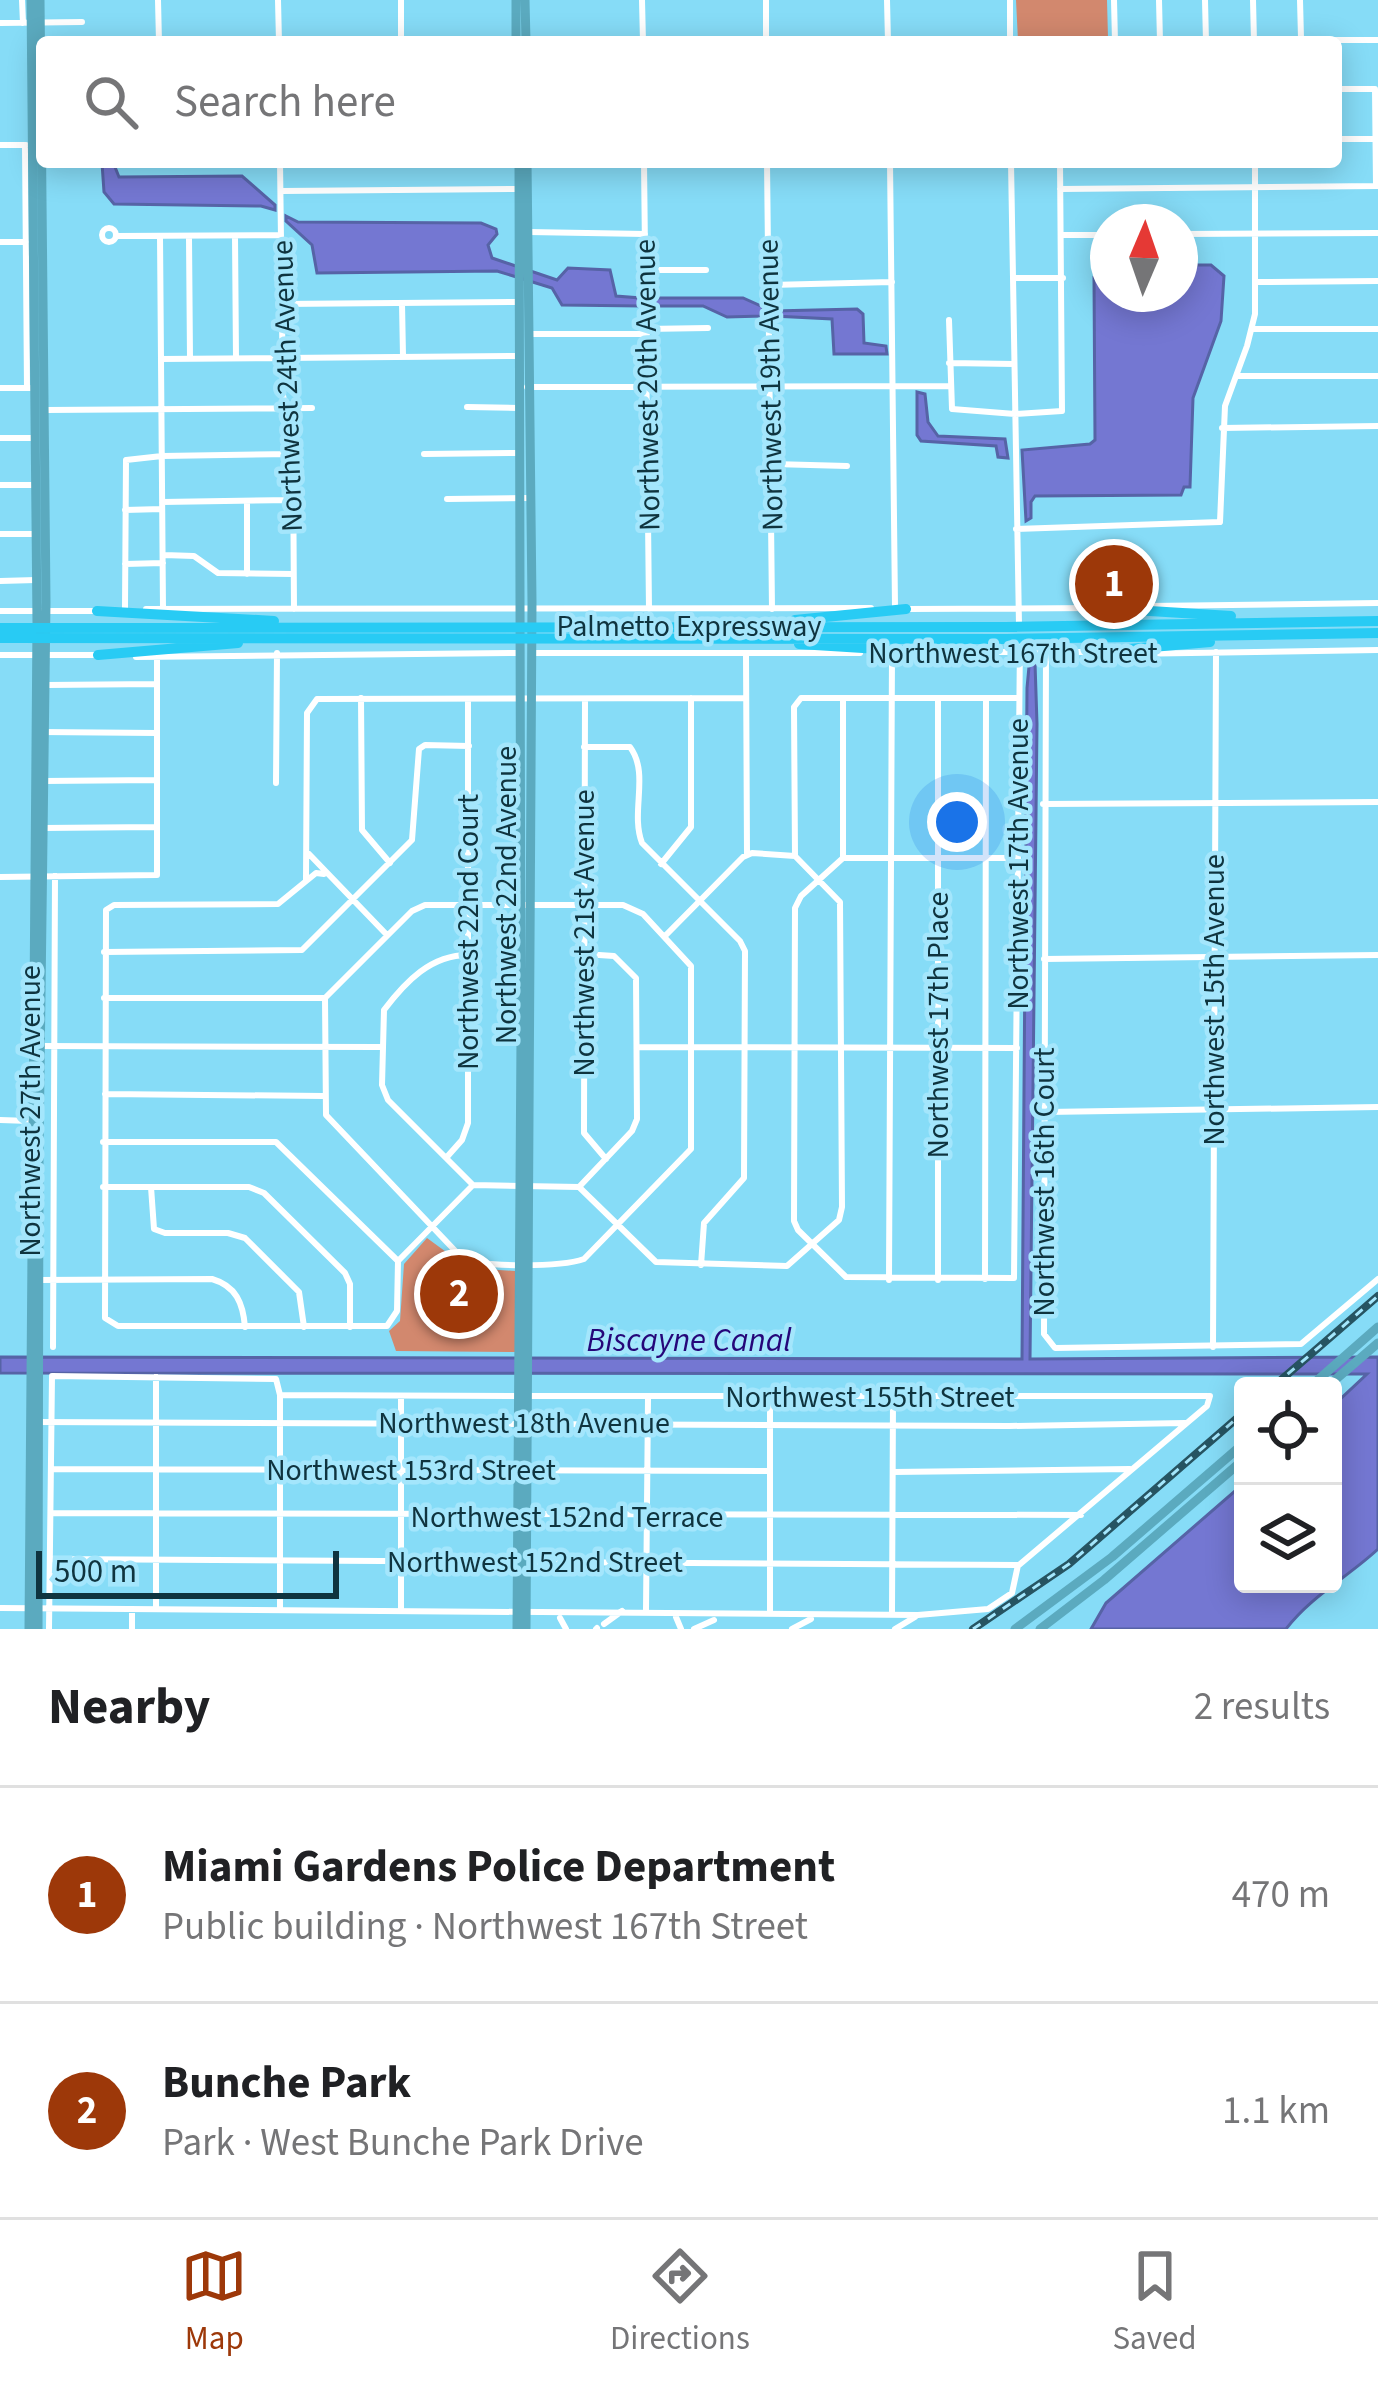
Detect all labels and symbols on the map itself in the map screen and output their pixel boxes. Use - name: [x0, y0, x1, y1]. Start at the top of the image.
- north arrow: [1090, 204, 1198, 312]
- street label: Northwest 24th Avenue: [261, 239, 314, 533]
- street label: Northwest 20th Avenue: [623, 239, 672, 531]
- street label: Northwest 19th Avenue: [746, 239, 795, 531]
- pin: 1: [1075, 539, 1153, 629]
- street label: Palmetto Expressway: [557, 605, 821, 648]
- street label: Northwest 167th Street: [868, 632, 1158, 675]
- street label: Northwest 17th Avenue: [997, 718, 1040, 1010]
- street label: Northwest 22nd Avenue: [485, 746, 528, 1044]
- street label: Northwest 21st Avenue: [563, 789, 606, 1077]
- your location: [927, 792, 987, 852]
- street label: Northwest 22nd Court: [447, 794, 490, 1070]
- street label: Northwest 15th Avenue: [1193, 854, 1236, 1146]
- street label: Northwest 17th Place: [917, 892, 960, 1158]
- street label: Northwest 27th Avenue: [9, 965, 52, 1257]
- street label: Northwest 16th Court: [1023, 1047, 1066, 1317]
- pin: 2: [420, 1249, 498, 1339]
- water label: Biscayne Canal: [586, 1317, 792, 1364]
- street label: Northwest 155th Street: [725, 1376, 1015, 1419]
- street label: Northwest 18th Avenue: [378, 1402, 670, 1445]
- street label: Northwest 153rd Street: [266, 1449, 556, 1492]
- street label: Northwest 152nd Terrace: [411, 1496, 723, 1539]
- street label: Northwest 152nd Street: [387, 1541, 683, 1584]
- scale bar: [36, 1545, 339, 1598]

